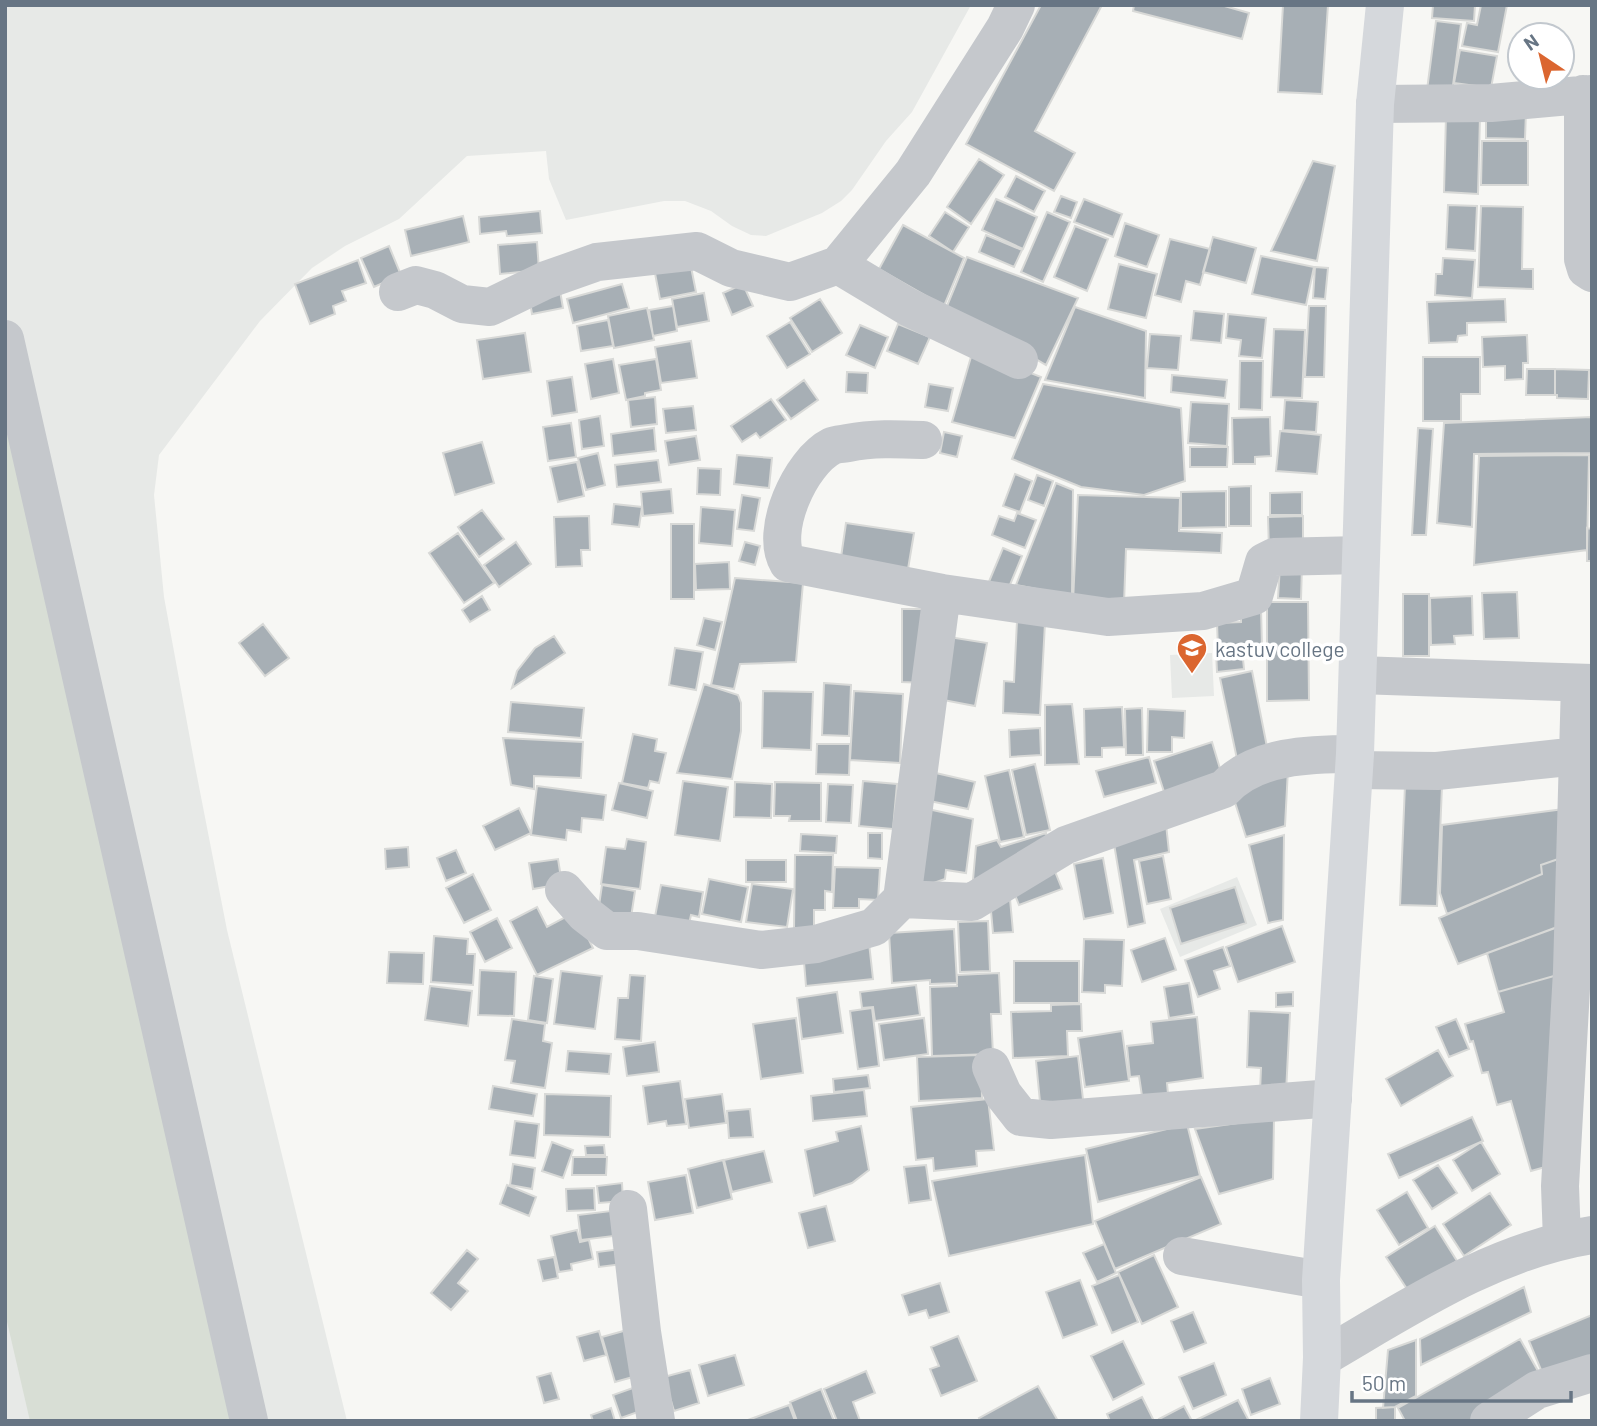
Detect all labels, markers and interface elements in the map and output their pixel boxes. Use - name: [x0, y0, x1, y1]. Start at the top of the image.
- north arrow: [1506, 21, 1576, 91]
- text: N: [1519, 29, 1543, 55]
- school or university icon: kastuv college: [1175, 631, 1209, 675]
- place label: kastuv college: [1215, 636, 1345, 661]
- scale bar: [1352, 1360, 1571, 1404]
- text: 50 m: [1362, 1370, 1406, 1395]

